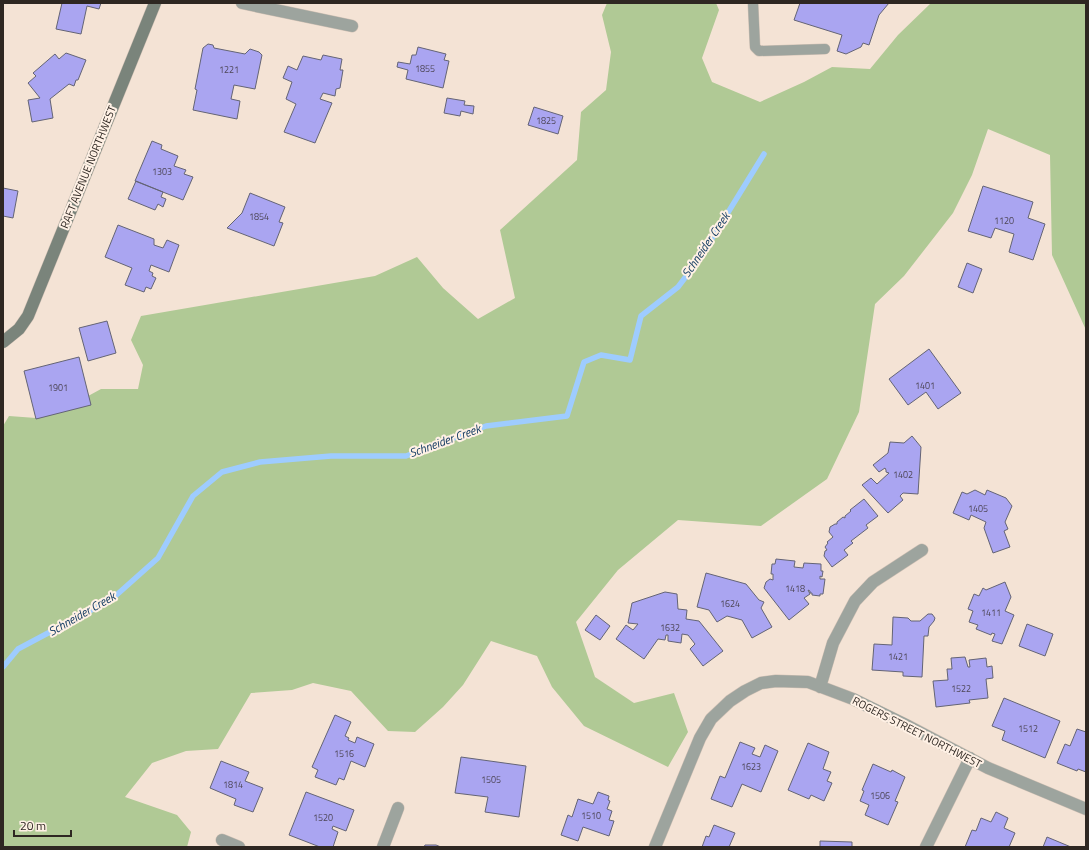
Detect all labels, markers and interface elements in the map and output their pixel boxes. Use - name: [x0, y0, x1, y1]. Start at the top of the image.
- house number: 1855: [415, 62, 435, 75]
- house number: 1221: [219, 63, 239, 76]
- street label: RAFT AVENUE NORTHWEST: [56, 103, 120, 231]
- house number: 1825: [536, 114, 556, 127]
- house number: 1303: [152, 165, 172, 178]
- water label: Schneider Creek: [677, 207, 735, 281]
- house number: 1854: [249, 210, 269, 223]
- house number: 1120: [994, 214, 1014, 227]
- house number: 1401: [915, 379, 935, 392]
- house number: 1901: [48, 381, 68, 394]
- water label: Schneider Creek: [406, 418, 485, 462]
- house number: 1402: [893, 468, 913, 481]
- house number: 1405: [968, 502, 988, 515]
- house number: 1418: [785, 582, 805, 595]
- water label: Schneider Creek: [45, 586, 120, 641]
- house number: 1624: [720, 597, 740, 610]
- house number: 1411: [981, 606, 1001, 619]
- house number: 1632: [660, 621, 680, 634]
- house number: 1421: [888, 650, 908, 663]
- house number: 1522: [951, 682, 971, 695]
- street label: ROGERS STREET NORTHWEST: [850, 692, 985, 772]
- house number: 1512: [1018, 722, 1038, 735]
- house number: 1516: [334, 747, 354, 760]
- house number: 1623: [741, 760, 761, 773]
- house number: 1505: [481, 773, 501, 786]
- house number: 1814: [223, 778, 243, 791]
- house number: 1506: [870, 789, 890, 802]
- house number: 1510: [581, 809, 601, 822]
- house number: 1520: [313, 811, 333, 824]
- scale bar: [14, 812, 71, 838]
- text: 20 m: [20, 816, 46, 835]

